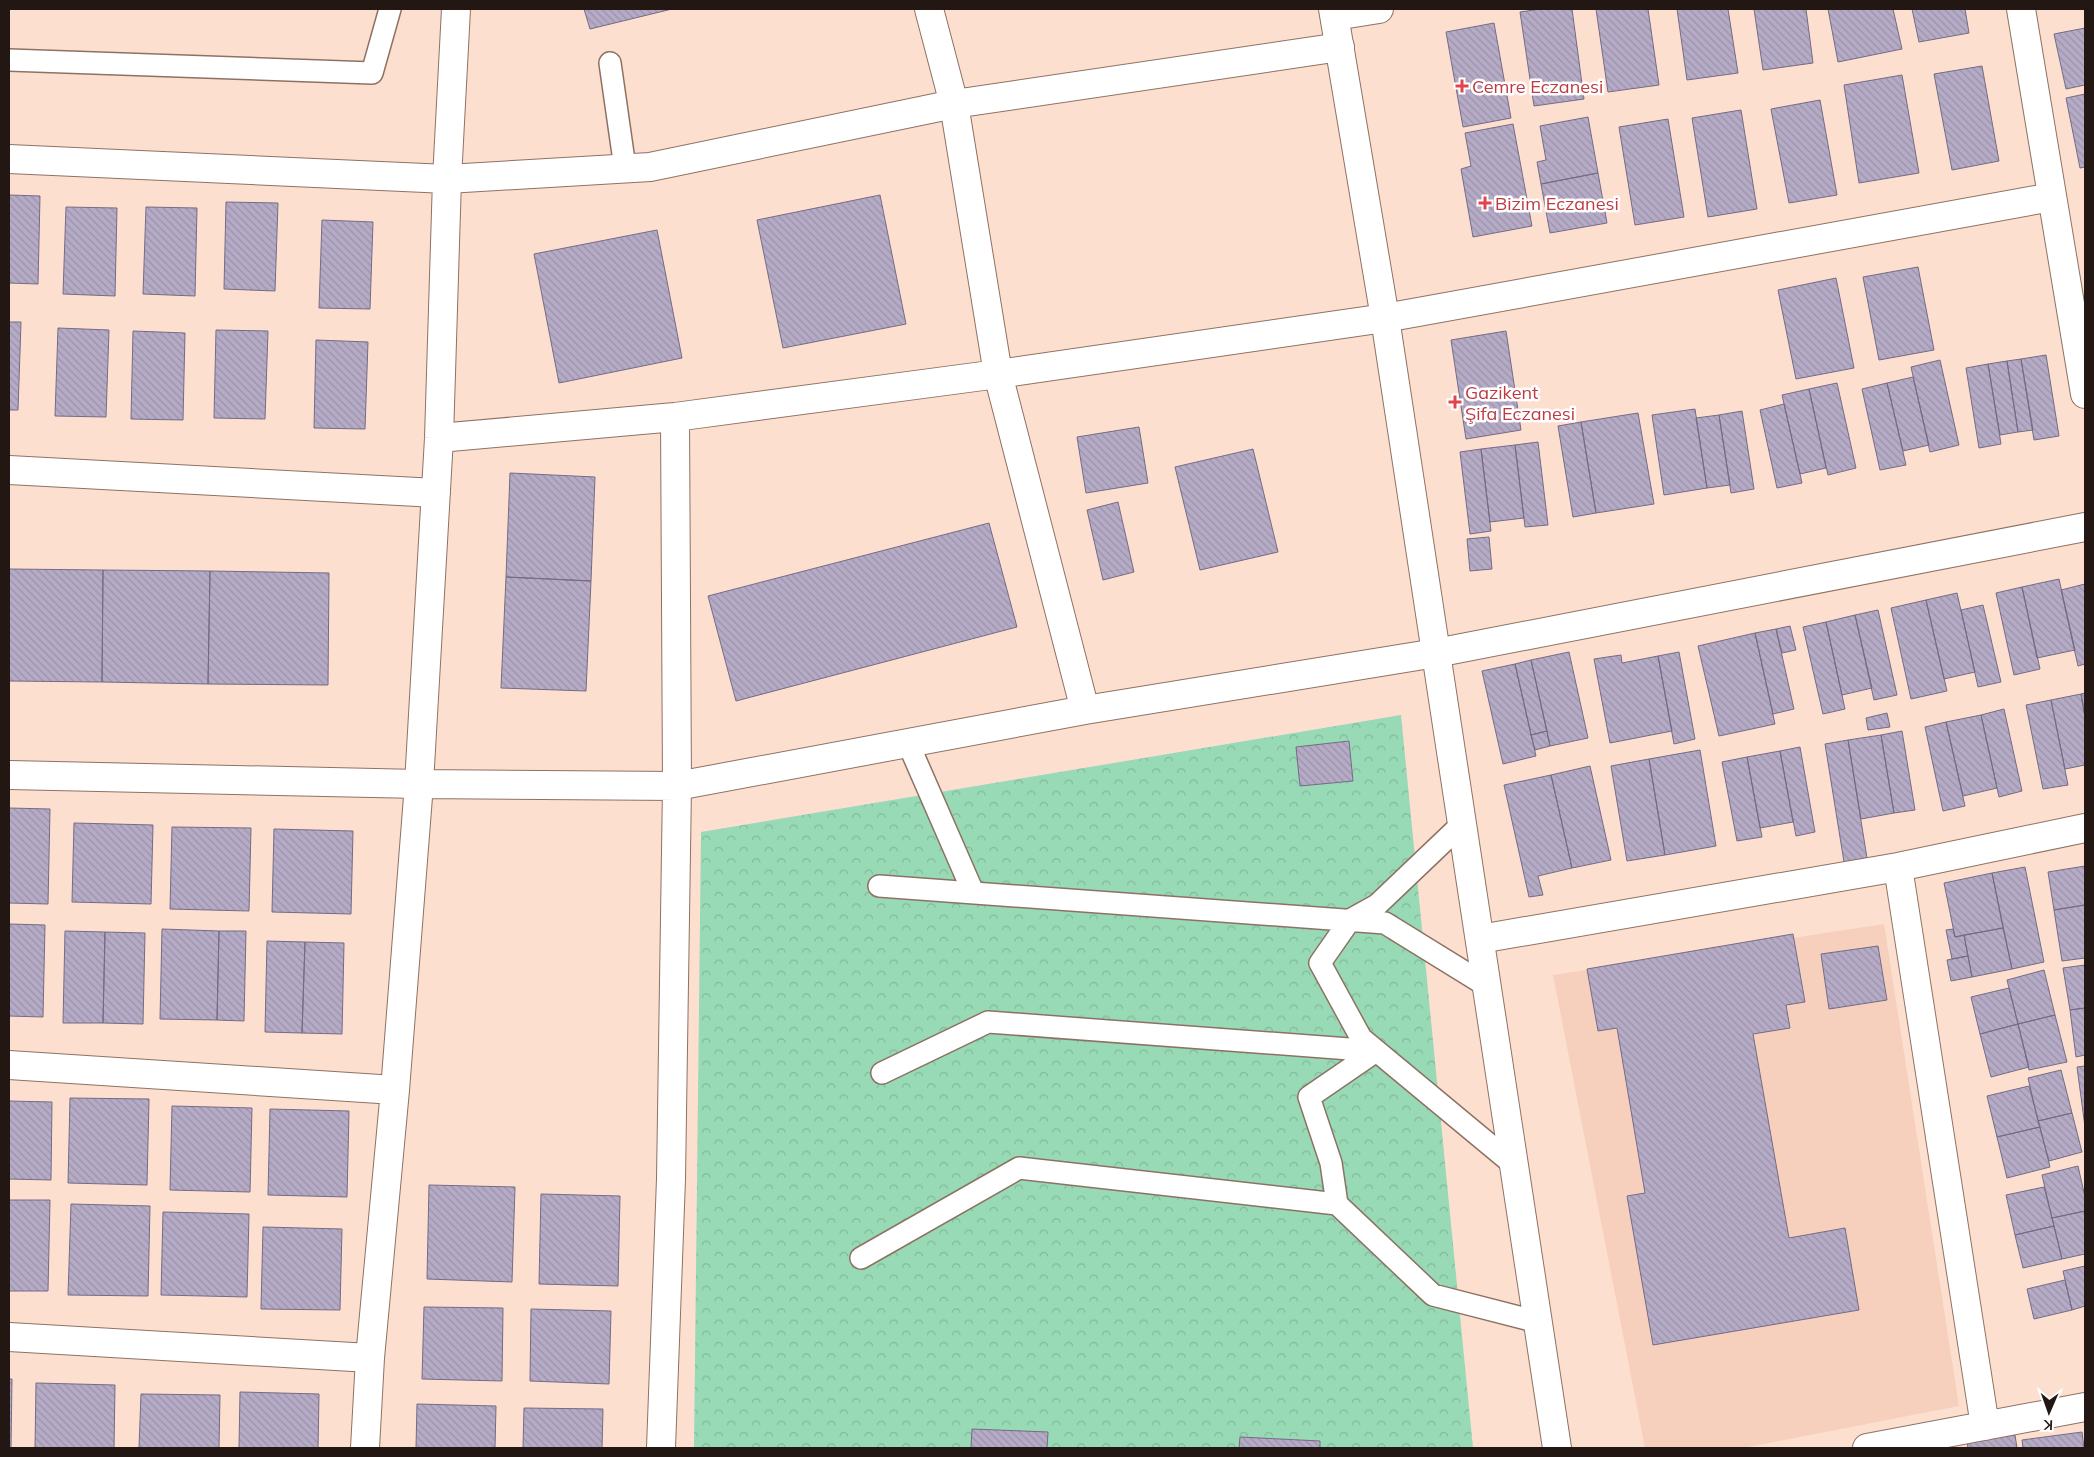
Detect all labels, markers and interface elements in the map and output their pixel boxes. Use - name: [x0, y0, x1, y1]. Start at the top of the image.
- place label: Cemre Eczanesi: [1472, 75, 1603, 98]
- marker: Cemre Eczanesi: [1456, 80, 1468, 92]
- place label: Bizim Eczanesi: [1495, 192, 1619, 215]
- marker: Bizim Eczanesi: [1479, 197, 1491, 209]
- place label: Gazikent Şifa Eczanesi: [1465, 381, 1575, 425]
- marker: Gazikent Şifa Eczanesi: [1449, 396, 1461, 408]
- north arrow: [2024, 1387, 2074, 1437]
- text: K: [2043, 1416, 2054, 1434]

